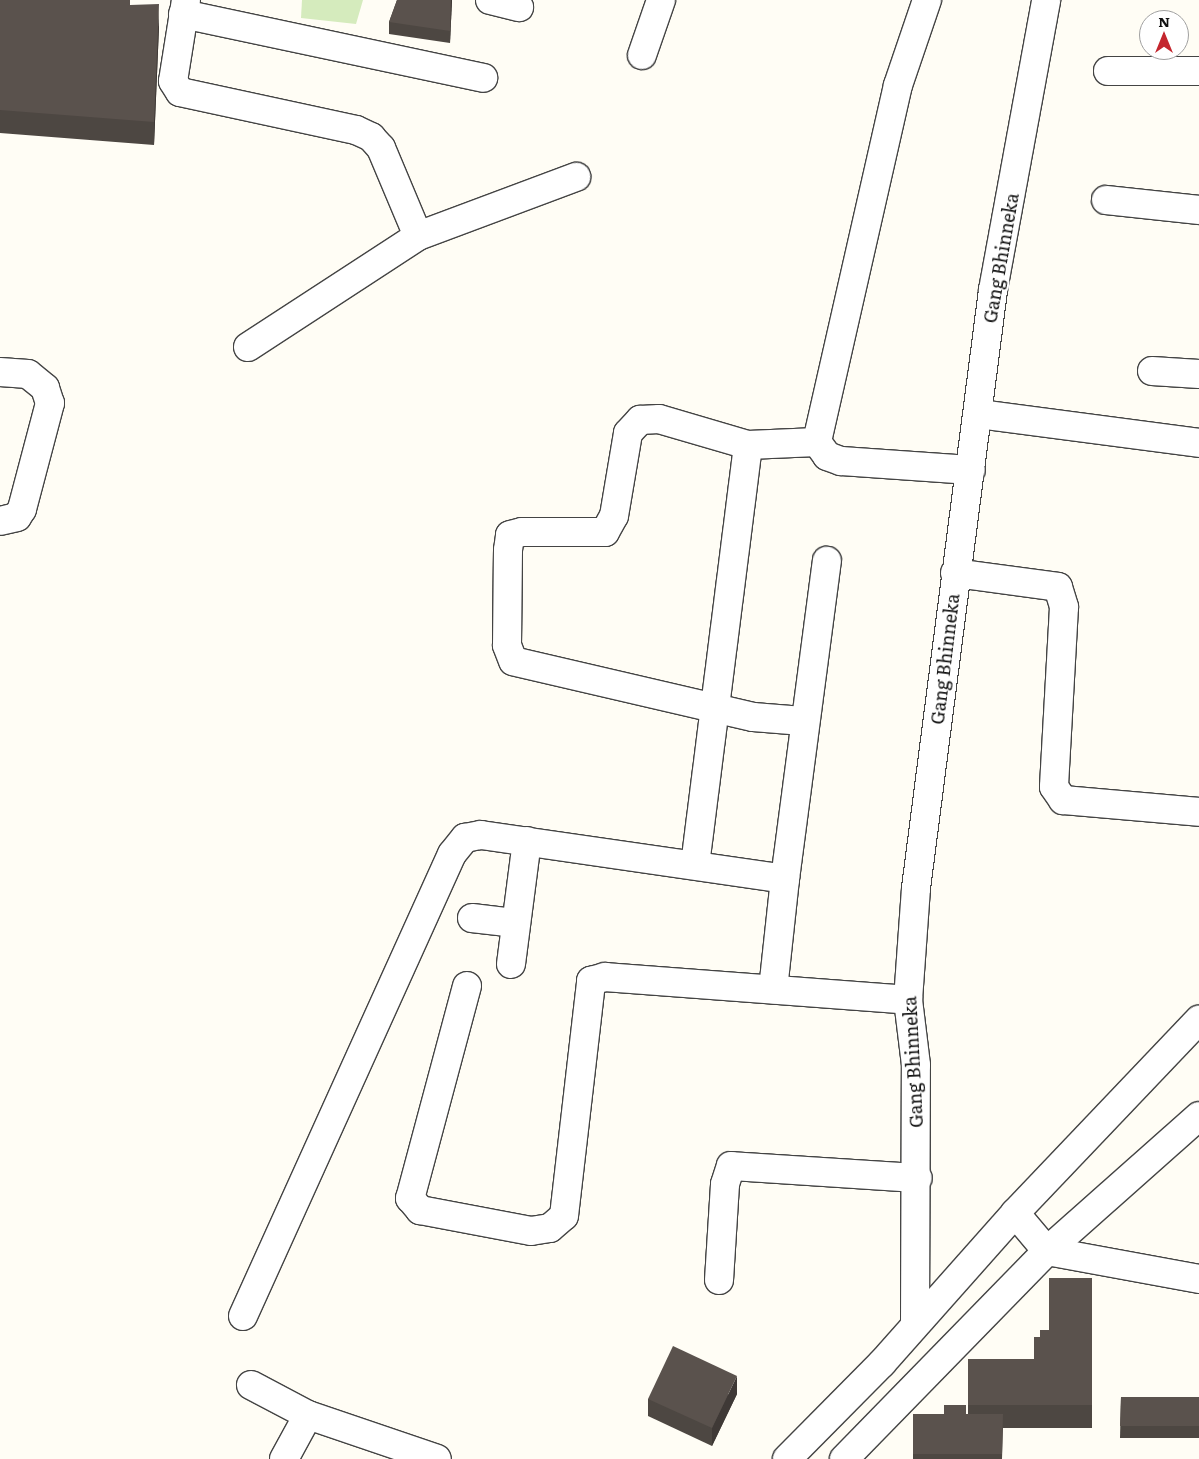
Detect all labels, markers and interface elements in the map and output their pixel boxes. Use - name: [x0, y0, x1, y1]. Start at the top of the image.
- north arrow: [1139, 10, 1189, 60]
- text: N: [1158, 11, 1170, 31]
- street label: Gang Bhinneka: [979, 191, 1023, 325]
- street label: Gang Bhinneka: [926, 592, 964, 726]
- street label: Gang Bhinneka: [899, 996, 927, 1128]

